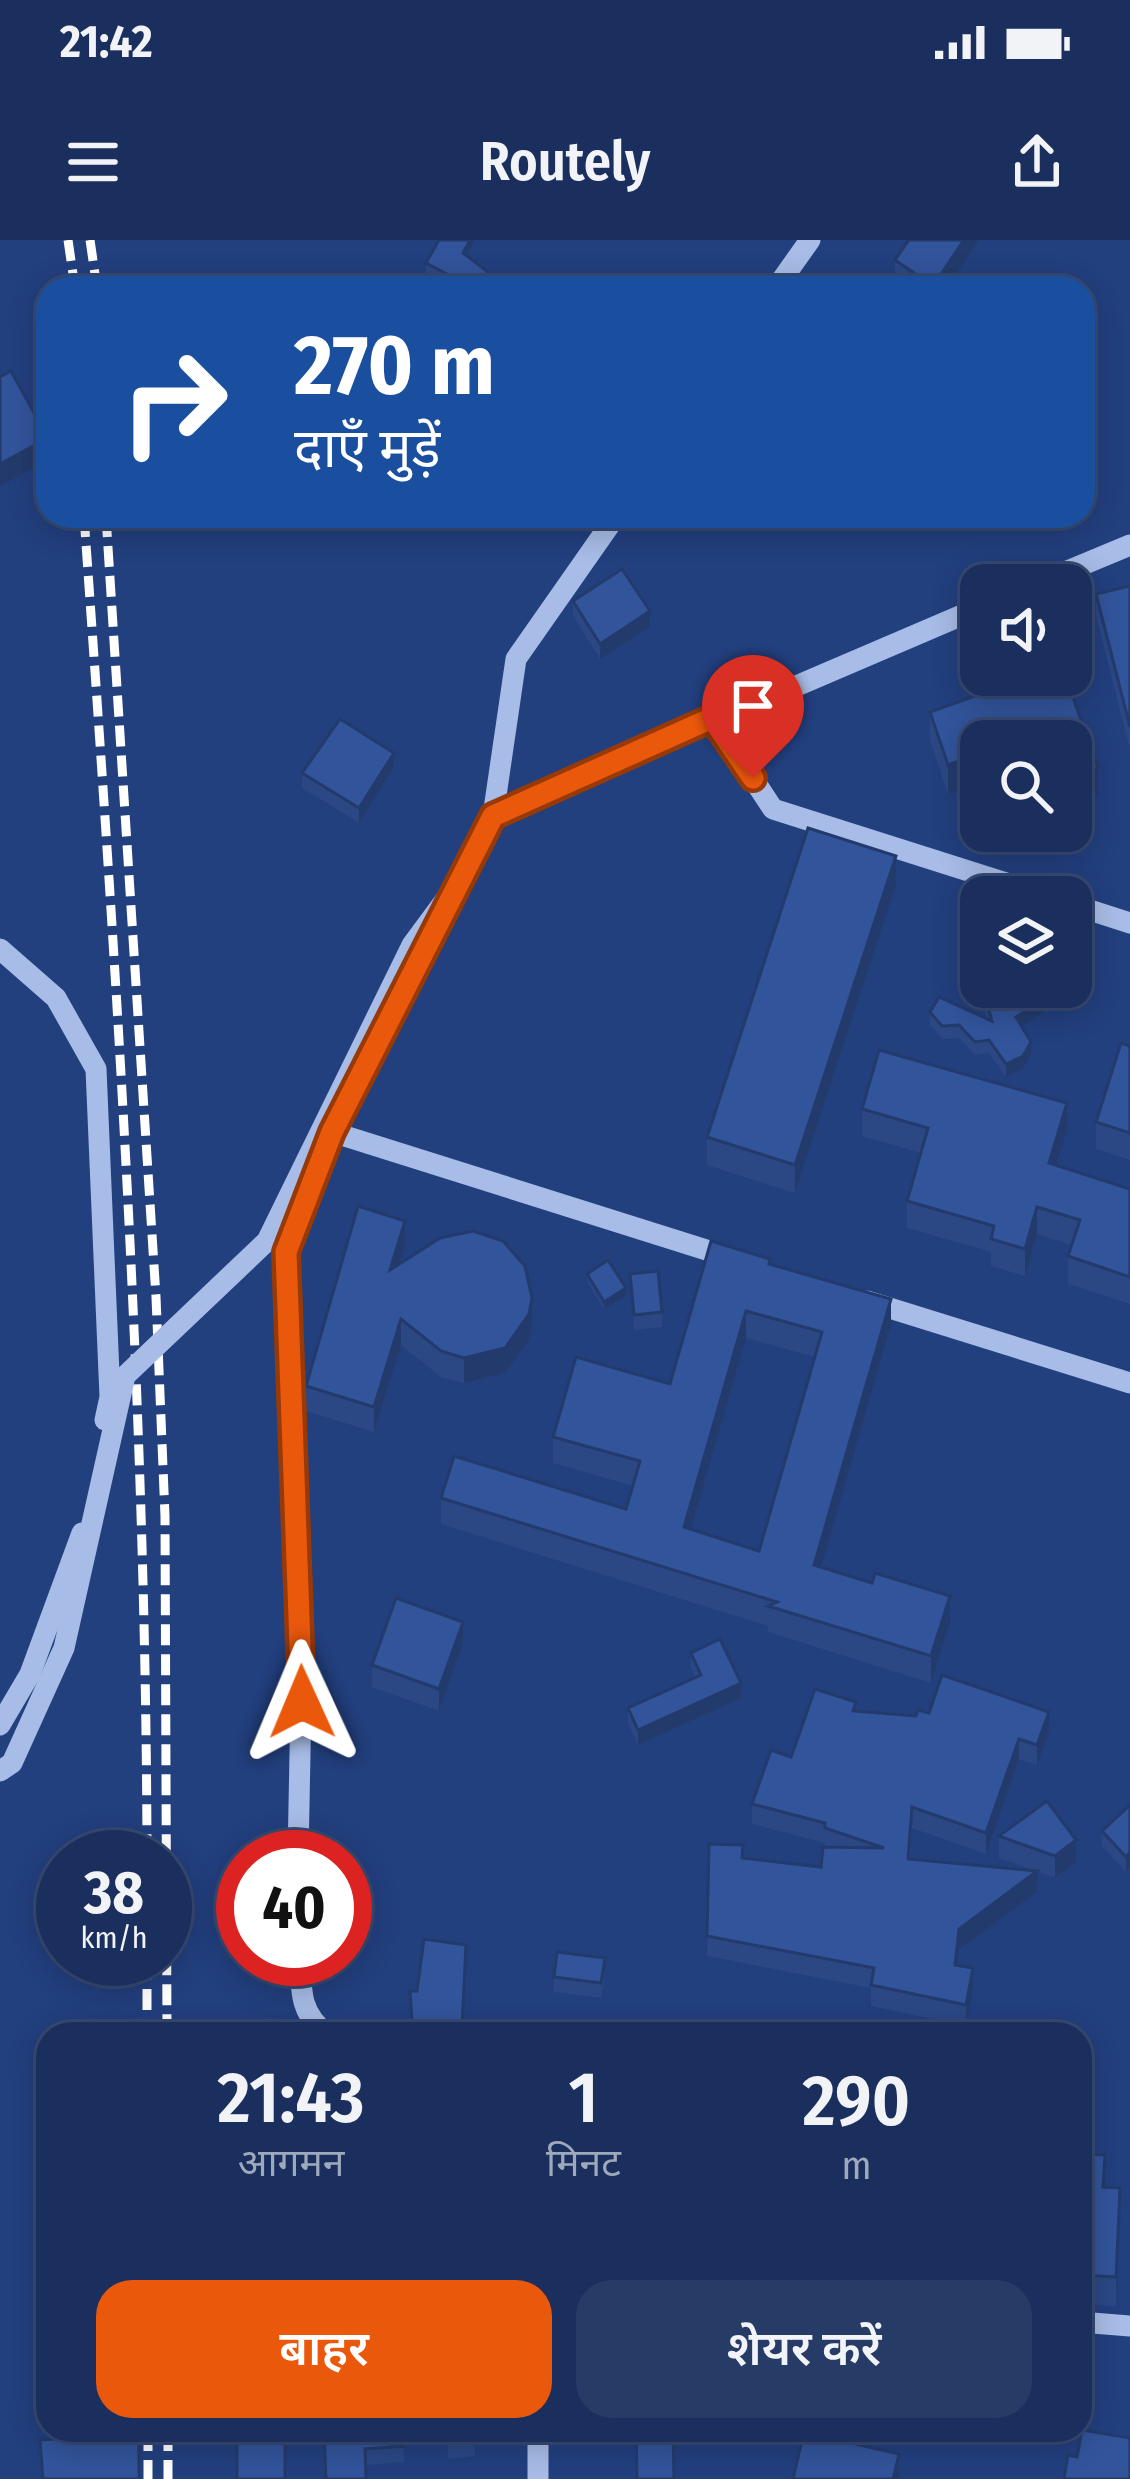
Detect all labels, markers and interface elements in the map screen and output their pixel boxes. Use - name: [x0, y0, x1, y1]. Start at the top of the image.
- text: 21:42: [60, 15, 153, 69]
- icon: menu: [60, 129, 126, 195]
- icon: share: [1004, 129, 1070, 195]
- text: Routely: [480, 130, 650, 194]
- text: 270 m: [294, 315, 495, 416]
- icon: right: [96, 324, 252, 480]
- text: दाएँ मुड़ें: [294, 417, 440, 481]
- map controls: [960, 564, 1092, 1008]
- button: sound: [960, 564, 1092, 696]
- pin: [702, 655, 804, 778]
- icon: arrive: [720, 673, 786, 739]
- button: search: [960, 720, 1092, 852]
- button: layers: [960, 876, 1092, 1008]
- position arrow: [239, 1639, 365, 1765]
- speed limit sign: 40: [216, 1830, 372, 1986]
- text: 38: [84, 1857, 144, 1929]
- text: km/h: [81, 1920, 147, 1956]
- text: 21:43: [218, 2055, 365, 2141]
- text: 1: [568, 2055, 598, 2141]
- text: 290: [802, 2058, 910, 2144]
- text: आगमन: [238, 2140, 344, 2186]
- text: मिनट: [546, 2140, 621, 2186]
- text: m: [841, 2143, 871, 2189]
- button: बाहर: [96, 2280, 552, 2418]
- button: शेयर करें: [576, 2280, 1032, 2418]

